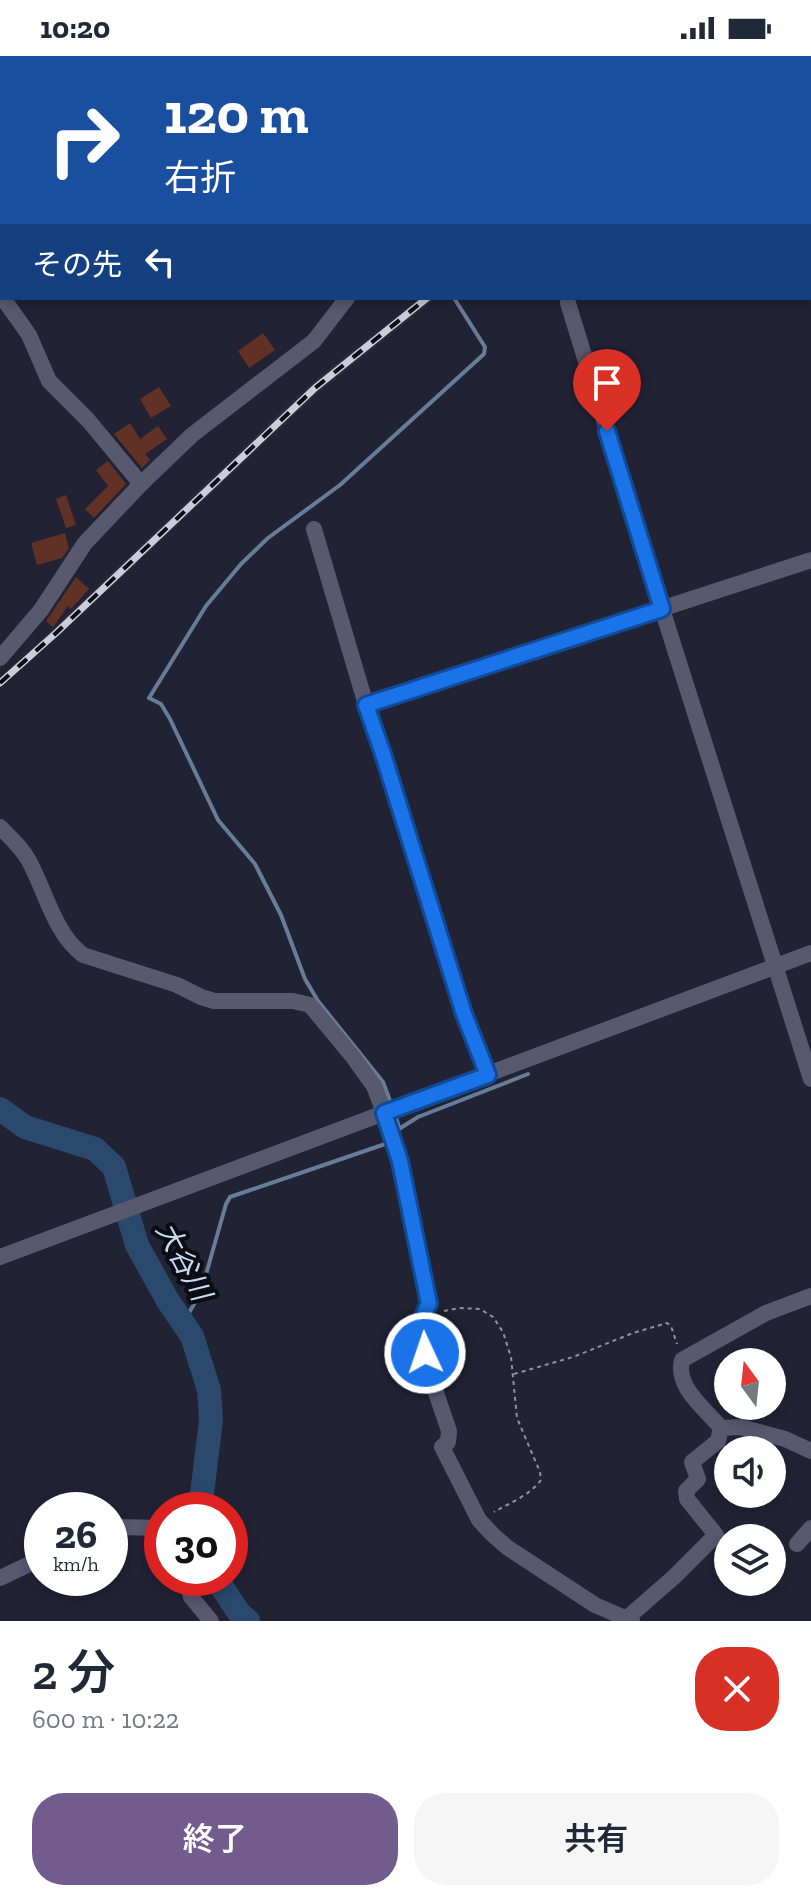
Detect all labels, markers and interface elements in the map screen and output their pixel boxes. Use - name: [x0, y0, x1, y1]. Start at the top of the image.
- text: 10:20: [40, 10, 110, 46]
- text: 120 m: [164, 80, 308, 147]
- icon: right: [32, 88, 136, 192]
- text: 右折: [164, 156, 236, 199]
- icon: left: [138, 240, 182, 284]
- text: その先: [32, 247, 122, 283]
- pin: [573, 349, 641, 431]
- icon: arrive: [585, 361, 629, 405]
- water label: 大谷川: [149, 1216, 219, 1309]
- position arrow: [383, 1311, 467, 1395]
- north arrow: [714, 1348, 786, 1420]
- map controls: [714, 1348, 786, 1596]
- button: sound: [714, 1436, 786, 1508]
- speed limit sign: 30: [144, 1492, 248, 1596]
- text: 26: [55, 1510, 97, 1558]
- button: layers: [714, 1524, 786, 1596]
- text: km/h: [53, 1552, 99, 1576]
- text: 2 分: [32, 1644, 115, 1701]
- button: close: [695, 1647, 779, 1731]
- text: 600 m · 10:22: [32, 1703, 179, 1735]
- button: 終了: [32, 1793, 398, 1885]
- button: 共有: [414, 1793, 779, 1885]

